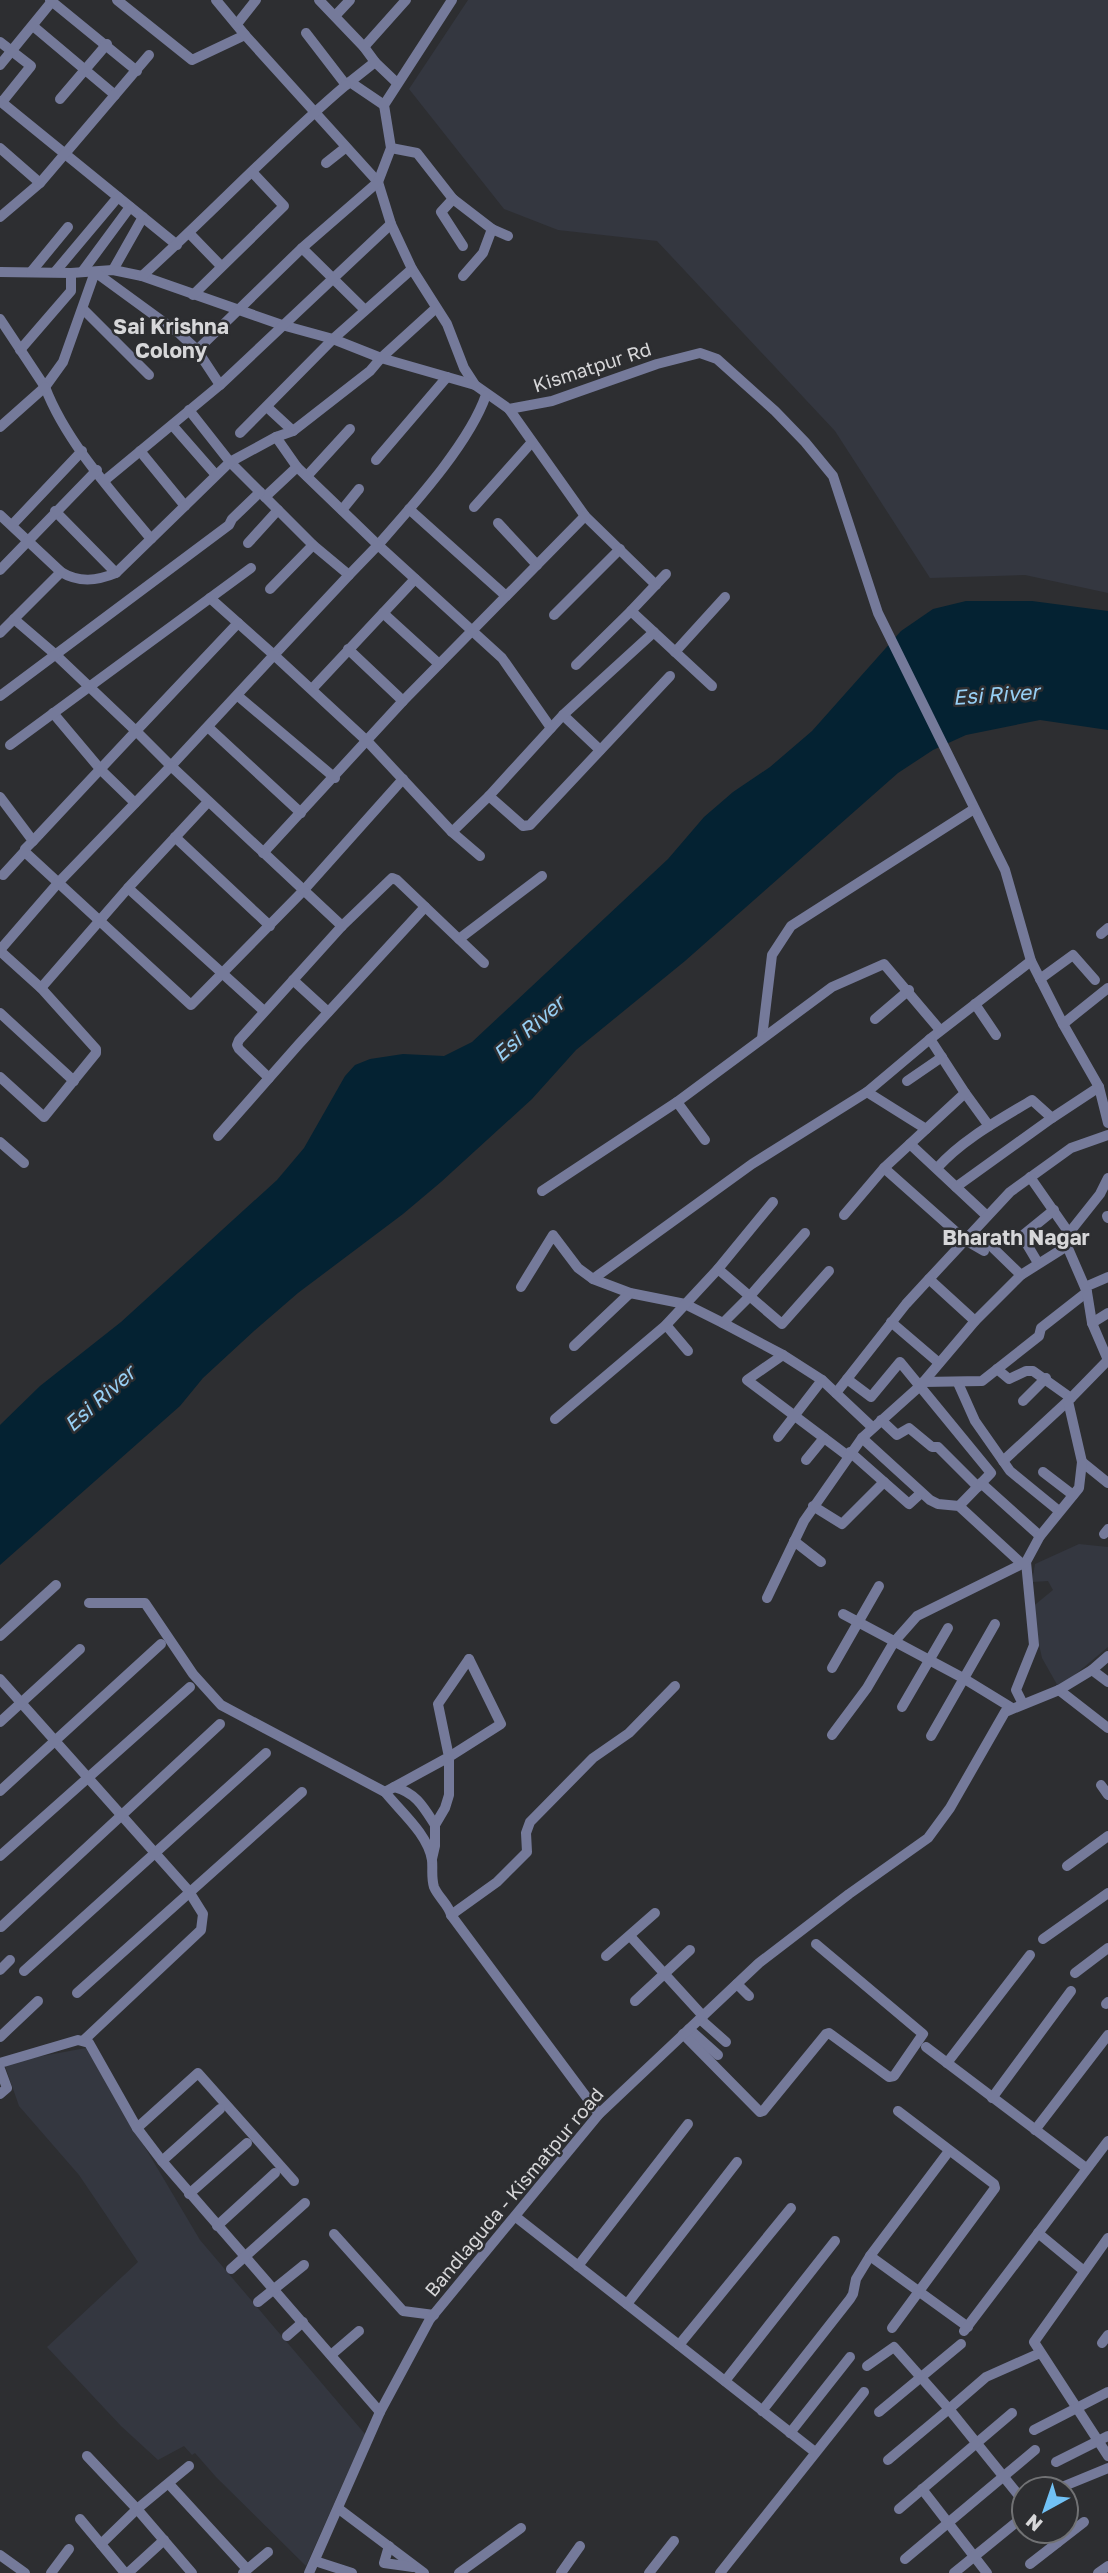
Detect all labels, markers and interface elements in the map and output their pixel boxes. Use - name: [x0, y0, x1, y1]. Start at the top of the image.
- district label: Sai Krishna Colony: [113, 313, 229, 363]
- street label: Kismatpur Rd: [530, 337, 654, 396]
- water label: Esi River: [952, 678, 1043, 710]
- water label: Esi River: [487, 988, 572, 1066]
- district label: Bharath Nagar: [942, 1224, 1090, 1250]
- water label: Esi River: [59, 1358, 142, 1437]
- street label: Bandlaguda - Kismatpur road: [419, 2083, 608, 2301]
- north arrow: [1010, 2475, 1080, 2545]
- text: N: [1021, 2510, 1047, 2537]

